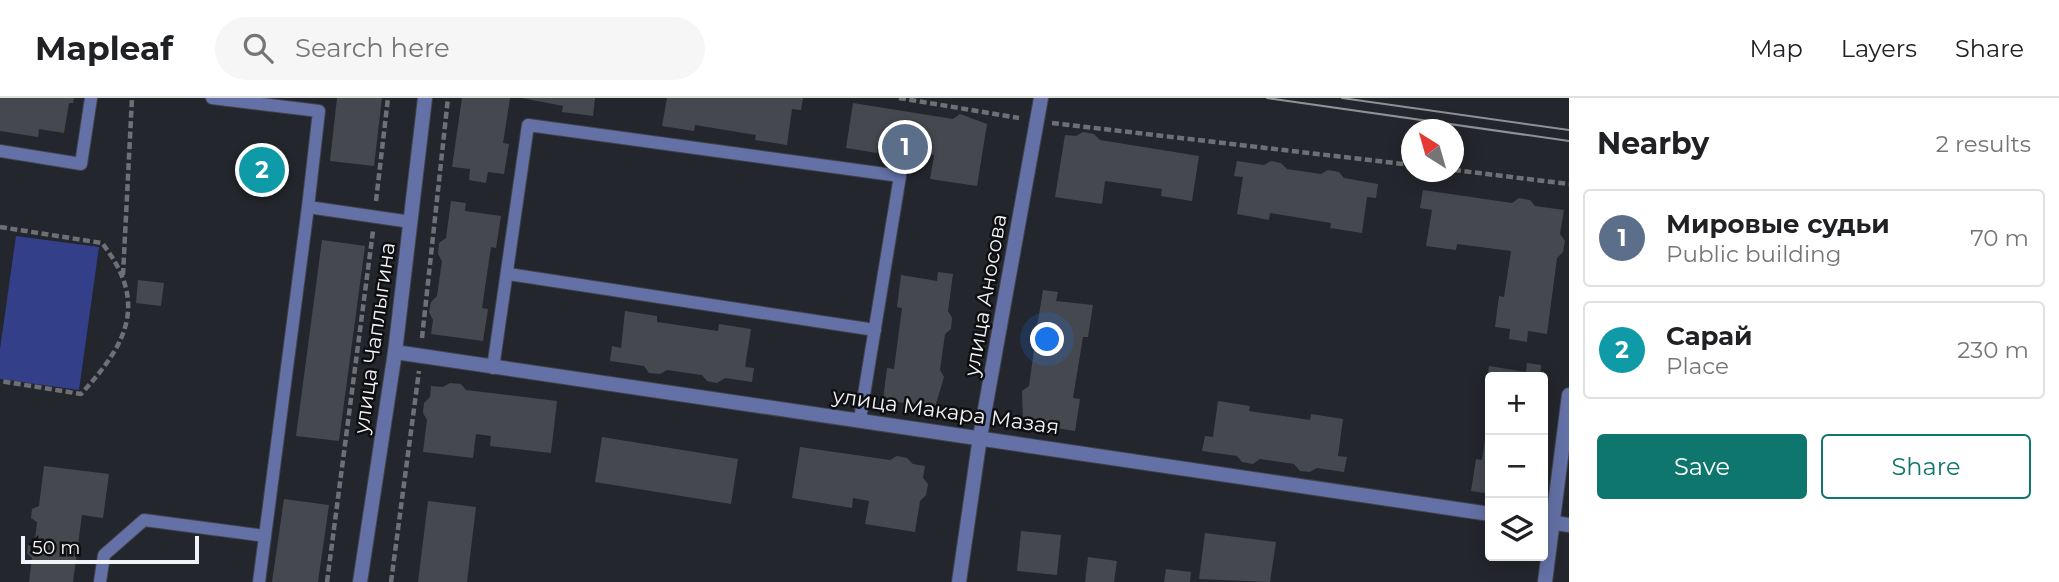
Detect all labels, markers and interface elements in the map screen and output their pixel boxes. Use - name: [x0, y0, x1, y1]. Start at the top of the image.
- search box: [215, 17, 705, 80]
- text: Mapleaf: [35, 28, 173, 68]
- icon: search: [239, 29, 277, 67]
- text: Search here: [295, 32, 450, 64]
- text: Map: [1749, 34, 1803, 63]
- text: Layers: [1841, 34, 1917, 63]
- text: Share: [1955, 34, 2024, 63]
- north arrow: [1401, 119, 1464, 182]
- pin: 1: [882, 121, 928, 173]
- text: Nearby: [1597, 125, 1709, 162]
- text: 2 results: [1936, 130, 2031, 158]
- pin: 2: [239, 144, 285, 196]
- text: Мировые судьи: [1666, 208, 1890, 240]
- street label: улица Аносова: [958, 212, 1012, 379]
- text: 1: [1617, 224, 1627, 252]
- text: 70 m: [1970, 224, 2029, 252]
- text: Public building: [1666, 240, 1841, 268]
- street label: улица Чаплыгина: [348, 241, 400, 436]
- text: Сарай: [1666, 320, 1752, 352]
- your location: [1030, 322, 1064, 356]
- text: 2: [1615, 336, 1629, 364]
- text: 230 m: [1957, 336, 2029, 364]
- text: Place: [1666, 352, 1729, 380]
- map controls: [1485, 372, 1548, 561]
- button: +: [1485, 372, 1548, 435]
- street label: улица Макара Мазая: [830, 383, 1061, 439]
- button: Save: [1597, 434, 1807, 499]
- button: Share: [1821, 434, 2031, 499]
- button: −: [1485, 435, 1548, 498]
- button: layers: [1485, 498, 1548, 561]
- scale bar: [21, 533, 200, 565]
- text: 50 m: [32, 536, 80, 559]

